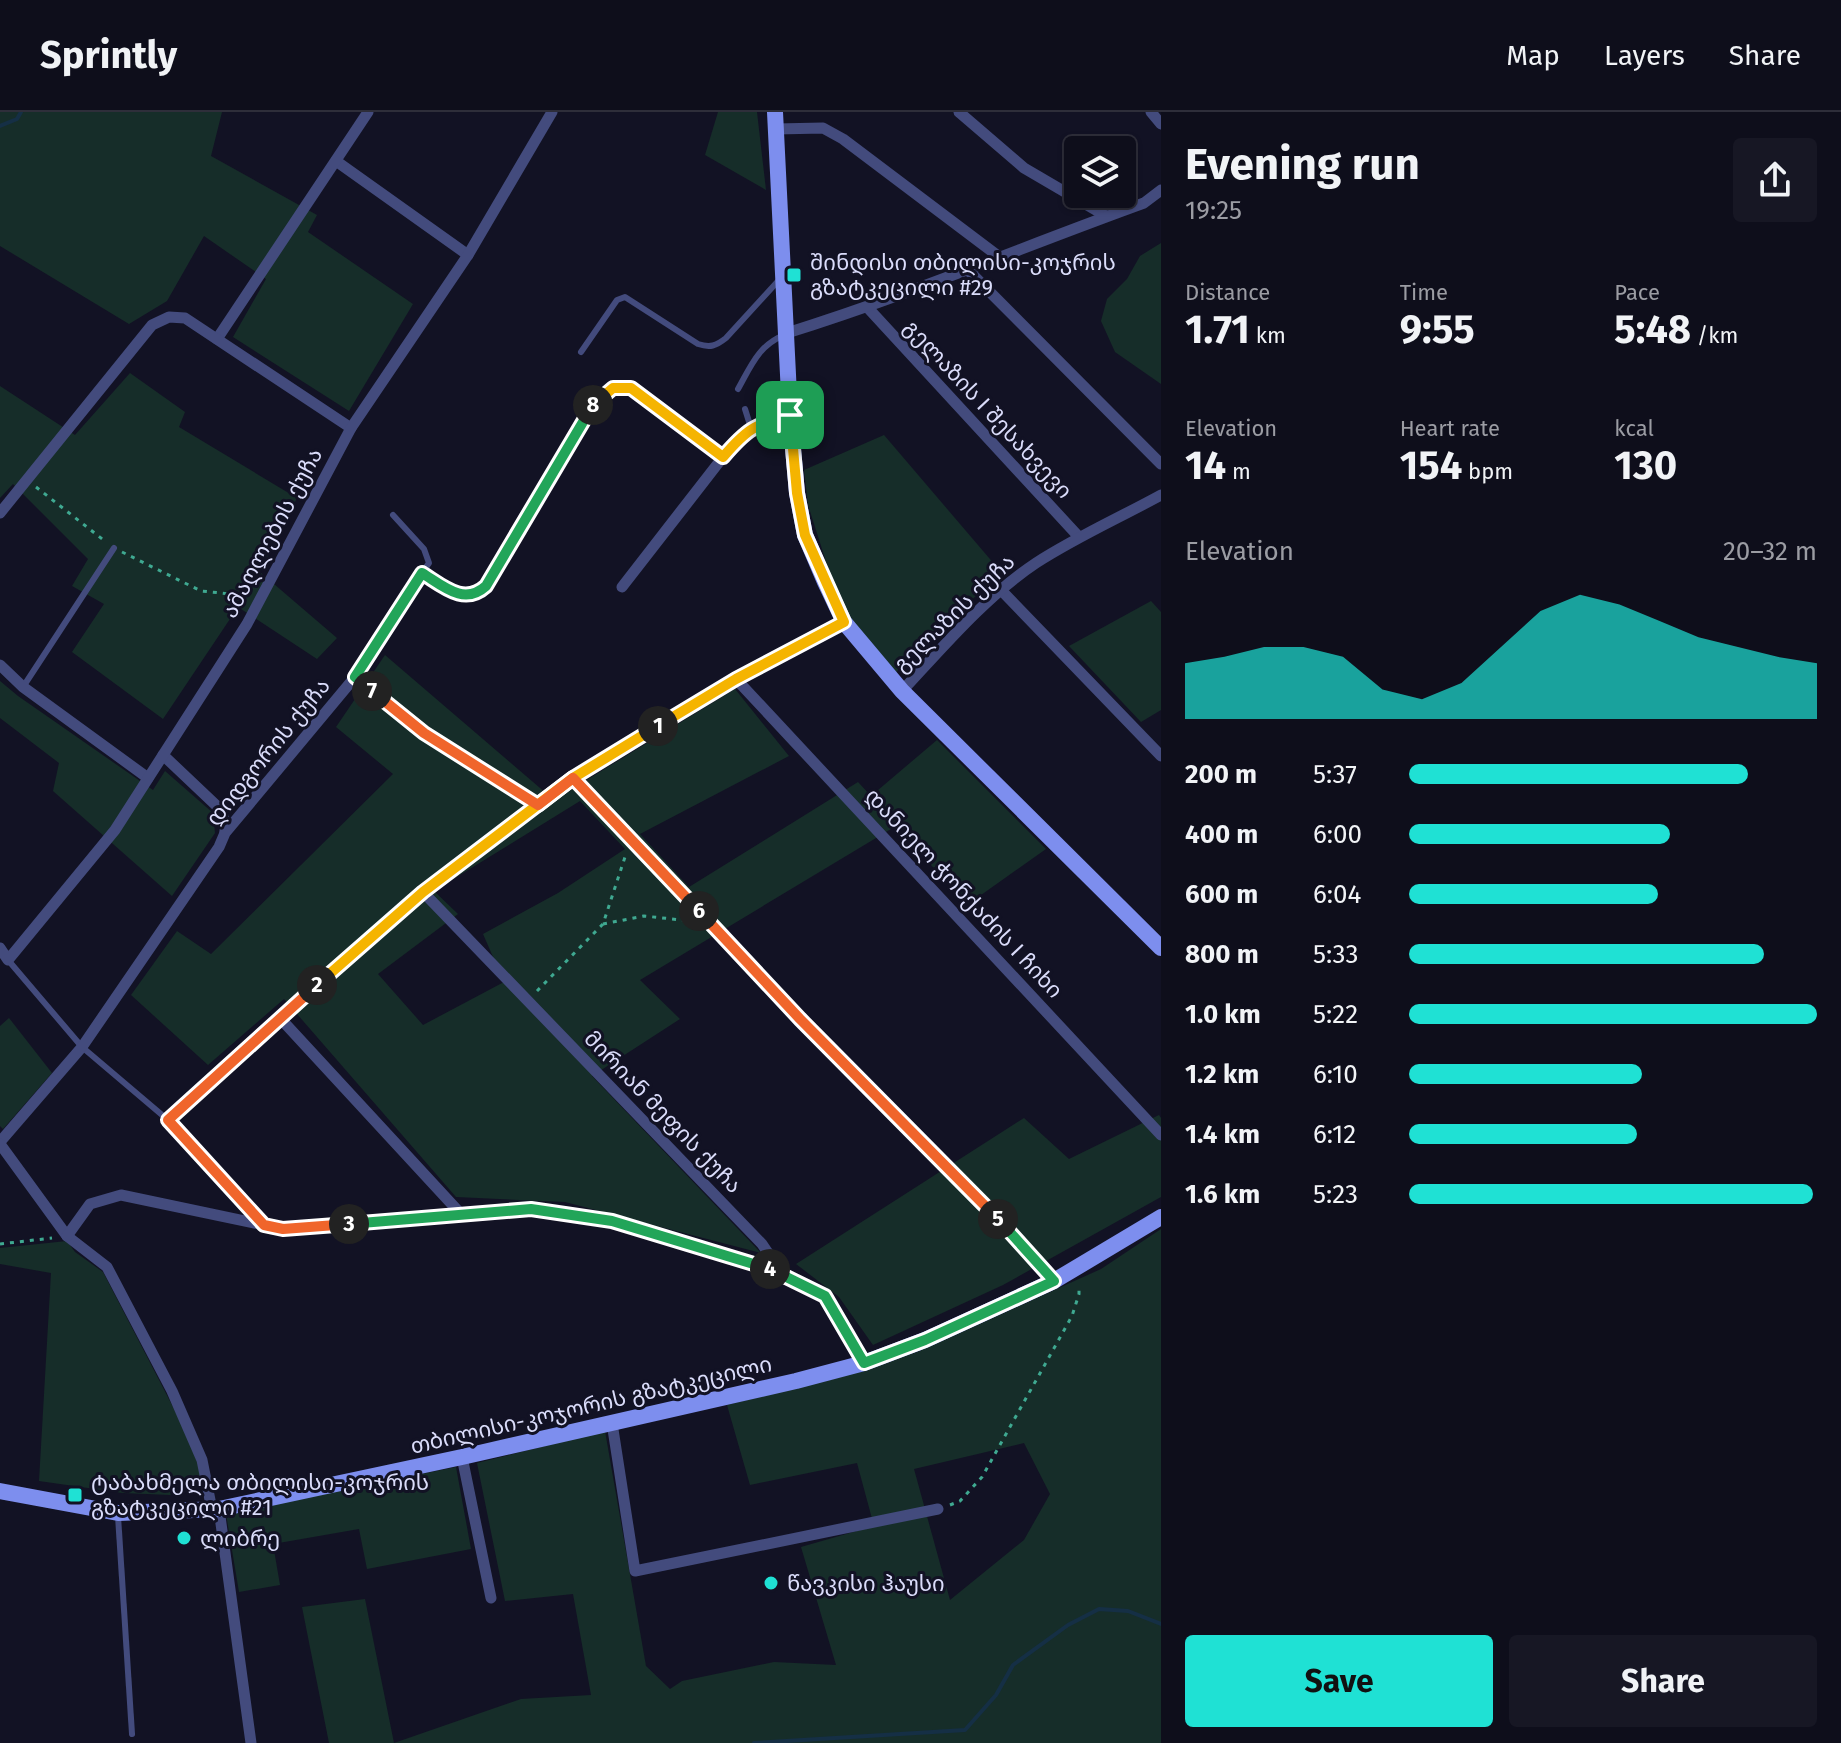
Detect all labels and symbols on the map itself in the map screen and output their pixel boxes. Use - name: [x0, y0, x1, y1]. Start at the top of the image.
- place label: შინდისი თბილისი-კოჯრის გზატკეცილი #29: [810, 249, 1116, 301]
- marker: შინდისი თბილისი-კოჯრის გზატკეცილი #29: [785, 266, 803, 284]
- street label: გელაზის I შესახვევი: [898, 314, 1078, 504]
- pin: [756, 381, 824, 449]
- pin: 8: [573, 385, 613, 425]
- street label: ამაღლების ქუჩა: [216, 444, 328, 622]
- street label: გელაზის ქუჩა: [888, 548, 1020, 678]
- pin: 7: [352, 671, 392, 711]
- street label: დიდგორის ქუჩა: [200, 673, 336, 831]
- pin: 1: [638, 706, 678, 746]
- street label: დანიელ ჭონქაძის I ჩიხი: [860, 782, 1068, 1004]
- pin: 6: [679, 891, 719, 931]
- pin: 2: [297, 965, 337, 1005]
- street label: მირიან მეფის ქუჩა: [579, 1025, 747, 1199]
- pin: 5: [978, 1199, 1018, 1239]
- pin: 3: [329, 1204, 369, 1244]
- pin: 4: [750, 1249, 790, 1289]
- street label: თბილისი-კოჯორის გზატკეცილი: [408, 1350, 774, 1460]
- place label: ტაბახმელა თბილისი-კოჯრის გზატკეცილი #21: [91, 1469, 429, 1521]
- marker: ტაბახმელა თბილისი-კოჯრის გზატკეცილი #21: [66, 1486, 84, 1504]
- place label: ლიბრე: [200, 1525, 280, 1552]
- marker: ლიბრე: [175, 1529, 193, 1547]
- place label: წავკისი ჰაუსი: [787, 1570, 945, 1597]
- marker: წავკისი ჰაუსი: [762, 1574, 780, 1592]

